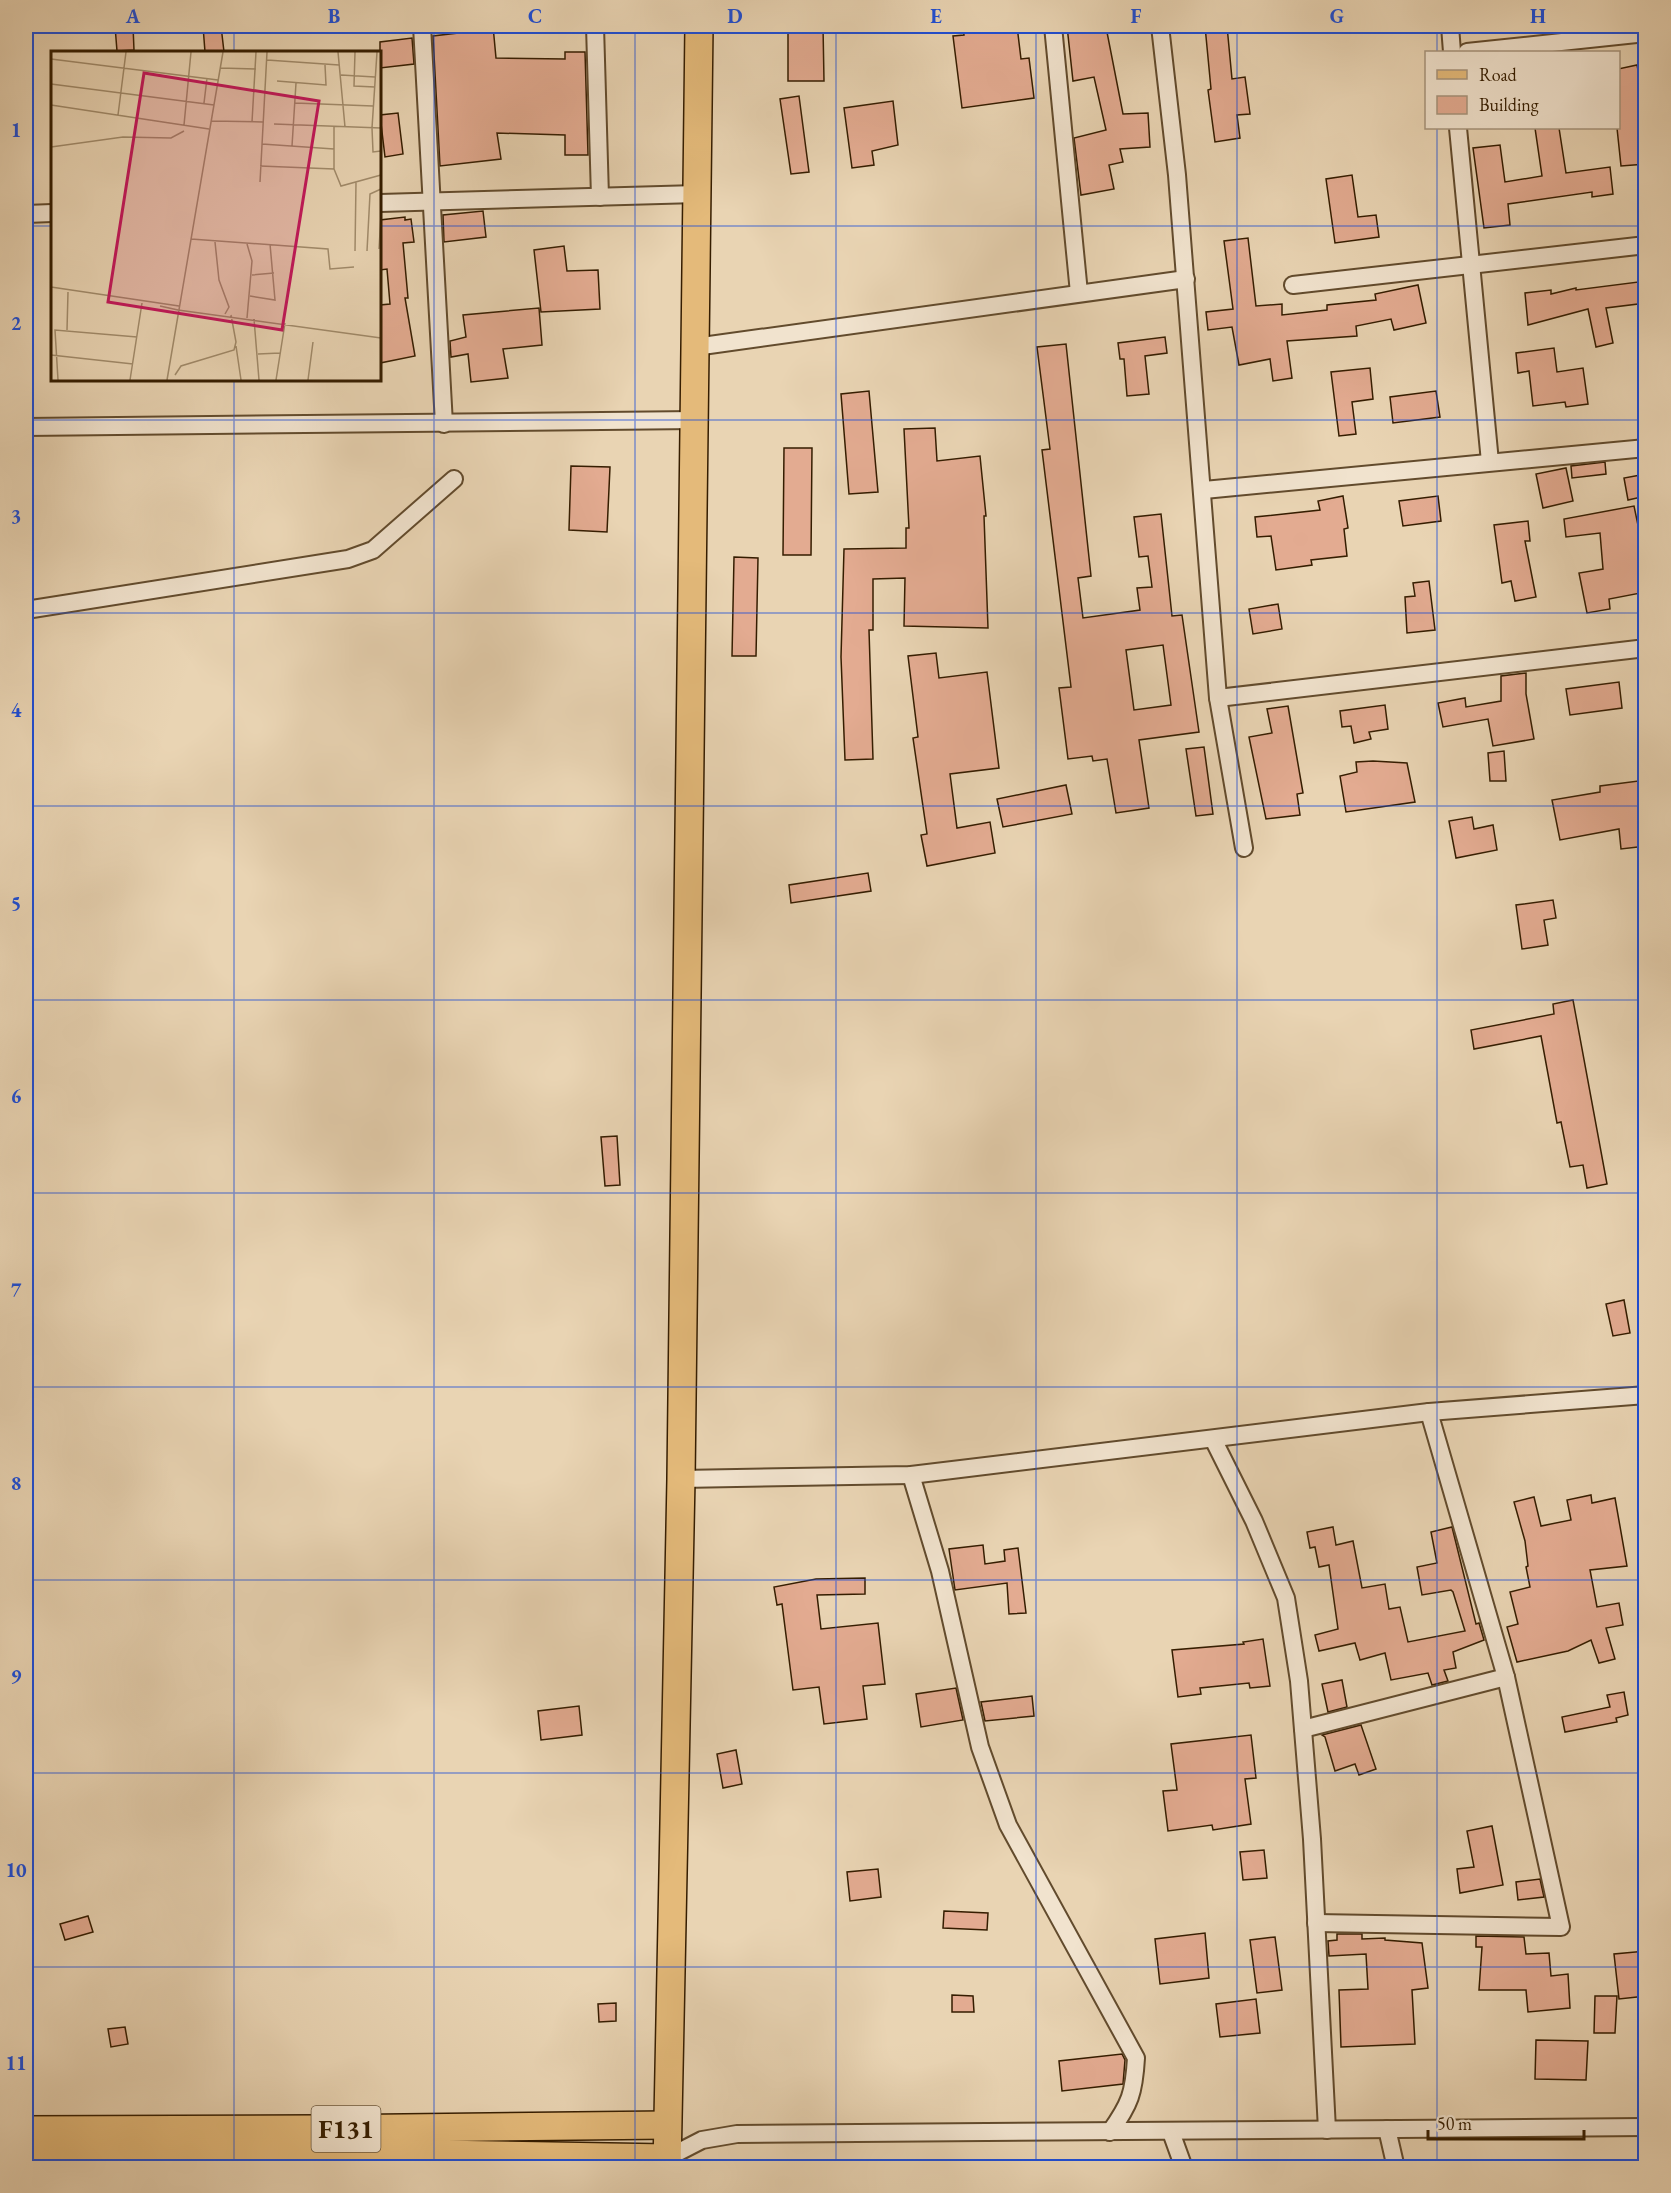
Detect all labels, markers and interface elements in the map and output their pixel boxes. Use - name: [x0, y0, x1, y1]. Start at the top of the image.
- text: A: [125, 3, 141, 29]
- text: B: [328, 3, 340, 29]
- text: C: [528, 3, 542, 29]
- text: D: [727, 3, 743, 29]
- text: E: [930, 3, 942, 29]
- text: F: [1131, 3, 1142, 29]
- text: G: [1330, 3, 1344, 29]
- text: H: [1530, 3, 1546, 29]
- inset map: [51, 51, 381, 381]
- legend: [1425, 51, 1620, 129]
- text: Road: [1479, 63, 1518, 86]
- text: Building: [1479, 93, 1539, 116]
- text: 1: [11, 117, 21, 143]
- text: 2: [11, 310, 22, 336]
- text: 3: [11, 503, 21, 529]
- text: 4: [11, 697, 22, 723]
- text: 5: [11, 890, 21, 916]
- text: 6: [11, 1083, 22, 1109]
- text: 7: [11, 1277, 22, 1303]
- text: 8: [11, 1470, 21, 1496]
- text: 9: [11, 1663, 22, 1689]
- text: 10: [5, 1857, 27, 1883]
- text: 11: [5, 2050, 27, 2076]
- scale bar: [1428, 2103, 1584, 2141]
- road number: F131: [312, 2106, 380, 2152]
- text: 50 m: [1437, 2112, 1472, 2135]

